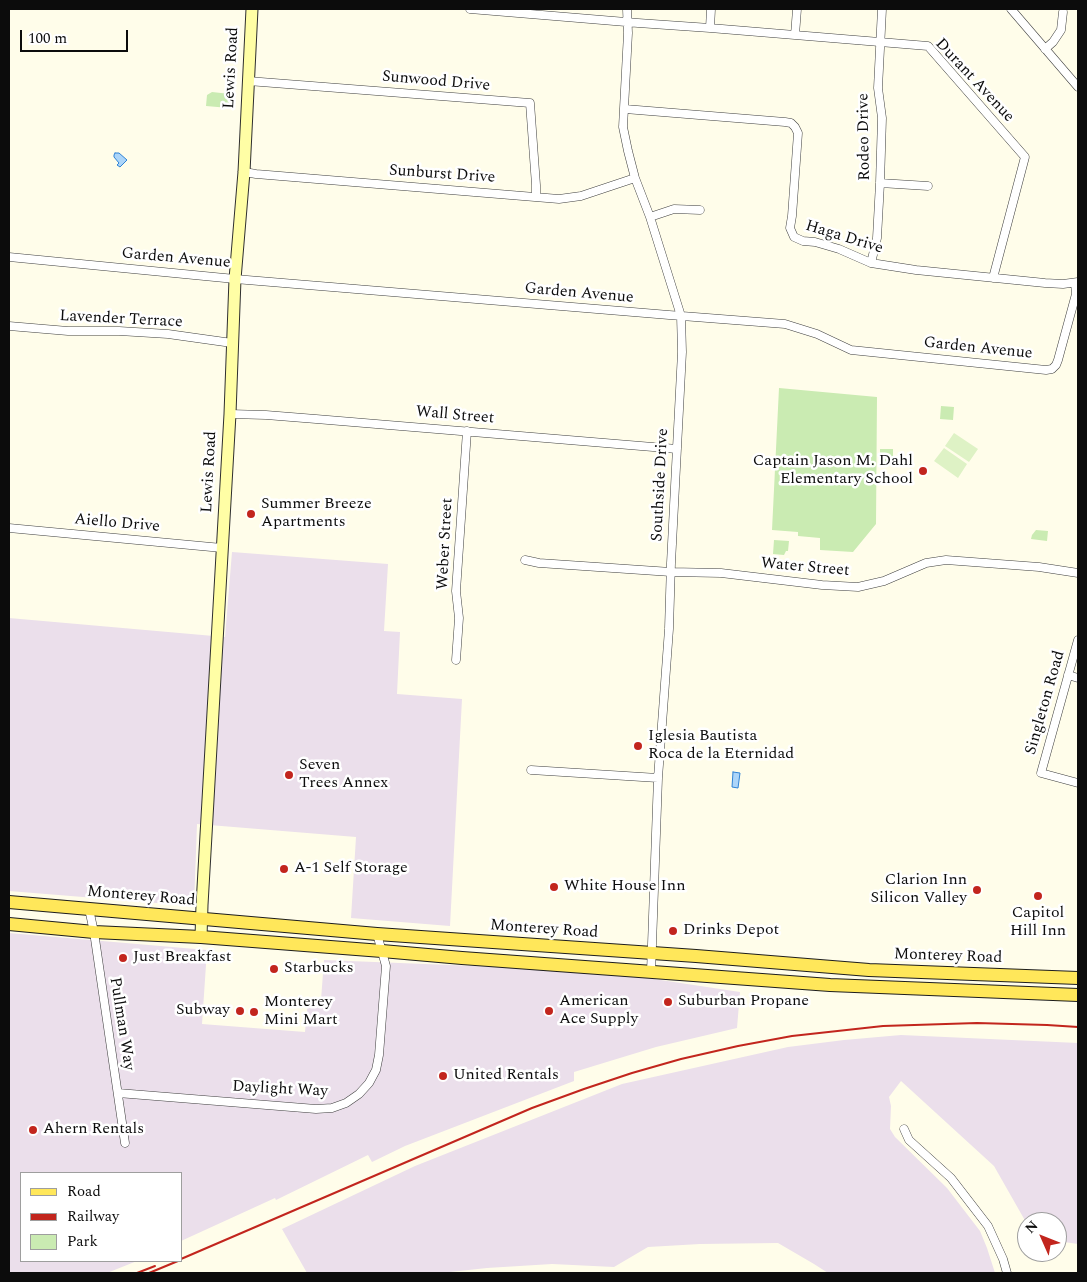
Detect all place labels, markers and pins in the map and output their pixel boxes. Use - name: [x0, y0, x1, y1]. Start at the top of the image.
- place label: Captain Jason M. Dahl Elementary School: [753, 452, 913, 490]
- marker: Captain Jason M. Dahl Elementary School: [917, 465, 929, 477]
- place label: Summer Breeze Apartments: [261, 495, 372, 533]
- marker: Summer Breeze Apartments: [245, 508, 257, 520]
- place label: Iglesia Bautista Roca de la Eternidad: [648, 727, 794, 765]
- marker: Iglesia Bautista Roca de la Eternidad: [632, 740, 644, 752]
- place label: Seven Trees Annex: [299, 756, 388, 794]
- marker: Seven Trees Annex: [283, 769, 295, 781]
- place label: A-1 Self Storage: [294, 859, 408, 879]
- marker: A-1 Self Storage: [278, 863, 290, 875]
- place label: Clarion Inn Silicon Valley: [871, 871, 967, 909]
- place label: White House Inn: [564, 877, 685, 897]
- marker: White House Inn: [548, 881, 560, 893]
- marker: Clarion Inn Silicon Valley: [971, 884, 983, 896]
- marker: Capitol Hill Inn: [1032, 890, 1044, 902]
- place label: Capitol Hill Inn: [1010, 904, 1066, 942]
- place label: Drinks Depot: [683, 921, 779, 941]
- marker: Drinks Depot: [667, 925, 679, 937]
- place label: Just Breakfast: [133, 948, 231, 968]
- marker: Just Breakfast: [117, 952, 129, 964]
- place label: Starbucks: [284, 959, 354, 979]
- marker: Starbucks: [268, 963, 280, 975]
- place label: American Ace Supply: [559, 992, 638, 1030]
- place label: Suburban Propane: [678, 992, 809, 1012]
- place label: Monterey Mini Mart: [264, 993, 338, 1031]
- marker: Suburban Propane: [662, 996, 674, 1008]
- place label: Subway: [176, 1001, 230, 1021]
- marker: Subway: [234, 1005, 246, 1017]
- marker: American Ace Supply: [543, 1005, 555, 1017]
- marker: Monterey Mini Mart: [248, 1006, 260, 1018]
- place label: United Rentals: [453, 1066, 559, 1086]
- marker: United Rentals: [437, 1070, 449, 1082]
- place label: Ahern Rentals: [43, 1120, 144, 1140]
- marker: Ahern Rentals: [27, 1124, 39, 1136]

